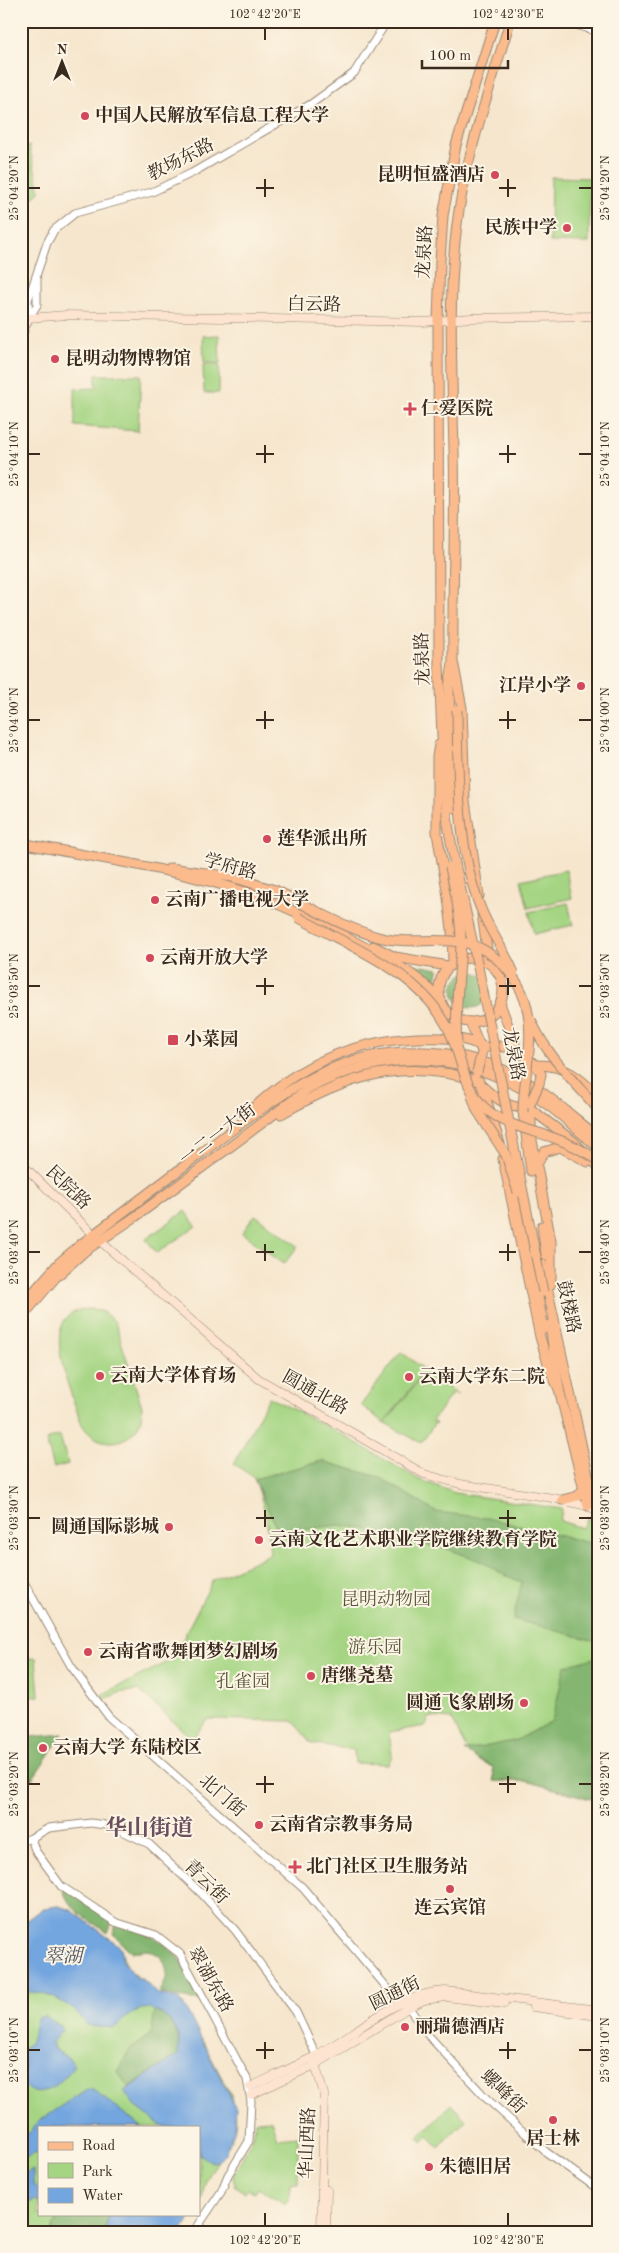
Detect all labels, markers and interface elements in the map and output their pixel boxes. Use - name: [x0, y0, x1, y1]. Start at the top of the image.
- text: 102°42'20"E: [229, 9, 301, 21]
- text: 102°42'30"E: [472, 9, 544, 21]
- north arrow: [38, 38, 88, 88]
- scale bar: [422, 38, 508, 70]
- text: N: [57, 43, 68, 57]
- text: 100 m: [429, 49, 471, 64]
- place label: 中国人民解放军信息工程大学: [95, 105, 329, 125]
- marker: 中国人民解放军信息工程大学: [79, 110, 91, 122]
- street label: 教场东路: [144, 134, 217, 184]
- text: 25°04'20"N: [8, 155, 21, 221]
- text: 25°04'20"N: [599, 155, 612, 221]
- place label: 昆明恒盛酒店: [377, 164, 485, 184]
- marker: 昆明恒盛酒店: [489, 169, 501, 181]
- place label: 民族中学: [485, 217, 557, 237]
- marker: 民族中学: [561, 222, 573, 234]
- street label: 龙泉路: [413, 224, 435, 279]
- street label: 白云路: [287, 294, 341, 314]
- place label: 昆明动物博物馆: [65, 348, 191, 368]
- marker: 昆明动物博物馆: [49, 353, 61, 365]
- place label: 仁爱医院: [421, 398, 493, 418]
- marker: 仁爱医院: [403, 402, 417, 416]
- text: 25°04'10"N: [8, 421, 21, 487]
- text: 25°04'10"N: [599, 421, 612, 487]
- street label: 龙泉路: [411, 632, 433, 686]
- place label: 江岸小学: [499, 675, 571, 695]
- marker: 江岸小学: [575, 680, 587, 692]
- text: 25°04'00"N: [8, 687, 21, 753]
- text: 25°04'00"N: [599, 687, 612, 753]
- place label: 莲华派出所: [277, 828, 368, 848]
- marker: 莲华派出所: [261, 833, 273, 845]
- street label: 学府路: [202, 849, 259, 883]
- place label: 云南广播电视大学: [165, 889, 309, 909]
- marker: 云南广播电视大学: [149, 894, 161, 906]
- place label: 云南开放大学: [160, 947, 268, 967]
- marker: 云南开放大学: [144, 952, 156, 964]
- text: 25°03'50"N: [8, 953, 21, 1019]
- text: 25°03'50"N: [599, 953, 612, 1019]
- street label: 龙泉路: [499, 1025, 529, 1082]
- place label: 小菜园: [184, 1029, 238, 1049]
- marker: 小菜园: [166, 1033, 180, 1047]
- street label: 一二一大街: [175, 1099, 259, 1169]
- street label: 民院路: [42, 1161, 95, 1213]
- text: 25°03'40"N: [8, 1219, 21, 1285]
- text: 25°03'40"N: [599, 1219, 612, 1285]
- street label: 鼓楼路: [554, 1278, 584, 1335]
- place label: 云南大学体育场: [110, 1365, 236, 1385]
- street label: 圆通北路: [279, 1366, 352, 1418]
- place label: 云南大学东二院: [419, 1366, 545, 1386]
- marker: 云南大学体育场: [94, 1370, 106, 1382]
- marker: 云南大学东二院: [403, 1371, 415, 1383]
- text: 25°03'30"N: [8, 1485, 21, 1551]
- text: 25°03'30"N: [599, 1485, 612, 1551]
- place label: 圆通国际影城: [51, 1516, 159, 1536]
- marker: 圆通国际影城: [163, 1521, 175, 1533]
- place label: 云南文化艺术职业学院继续教育学院: [269, 1529, 557, 1549]
- marker: 云南文化艺术职业学院继续教育学院: [253, 1534, 265, 1546]
- park label: 昆明动物园: [341, 1589, 431, 1609]
- park label: 游乐园: [348, 1637, 402, 1657]
- place label: 云南省歌舞团梦幻剧场: [98, 1641, 278, 1661]
- marker: 云南省歌舞团梦幻剧场: [82, 1646, 94, 1658]
- place label: 唐继尧墓: [321, 1665, 393, 1685]
- marker: 唐继尧墓: [305, 1670, 317, 1682]
- park label: 孔雀园: [216, 1671, 270, 1691]
- place label: 圆通飞象剧场: [406, 1692, 514, 1712]
- marker: 圆通飞象剧场: [518, 1697, 530, 1709]
- place label: 云南大学 东陆校区: [53, 1737, 202, 1757]
- marker: 云南大学 东陆校区: [37, 1742, 49, 1754]
- text: 25°03'20"N: [8, 1751, 21, 1817]
- text: 25°03'20"N: [599, 1751, 612, 1817]
- street label: 北门街: [196, 1770, 250, 1821]
- place label: 云南省宗教事务局: [269, 1814, 413, 1834]
- district label: 华山街道: [105, 1816, 193, 1840]
- marker: 云南省宗教事务局: [253, 1819, 265, 1831]
- street label: 青云街: [181, 1855, 233, 1907]
- place label: 北门社区卫生服务站: [306, 1856, 468, 1876]
- marker: 北门社区卫生服务站: [288, 1860, 302, 1874]
- marker: 连云宾馆: [444, 1883, 456, 1895]
- place label: 连云宾馆: [414, 1897, 486, 1917]
- street label: 翠湖东路: [184, 1943, 238, 2016]
- water label: 翠湖: [44, 1946, 85, 1967]
- street label: 圆通街: [366, 1973, 423, 2014]
- place label: 丽瑞德酒店: [415, 2016, 505, 2036]
- text: 25°03'10"N: [8, 2017, 21, 2083]
- text: 25°03'10"N: [599, 2017, 612, 2083]
- marker: 丽瑞德酒店: [399, 2021, 411, 2033]
- street label: 螺峰街: [477, 2065, 530, 2117]
- street label: 华山西路: [296, 2107, 318, 2179]
- marker: 居士林: [547, 2114, 559, 2126]
- legend: [38, 2126, 200, 2216]
- place label: 居士林: [526, 2128, 580, 2148]
- text: Road: [82, 2139, 116, 2154]
- place label: 朱德旧居: [439, 2156, 511, 2176]
- marker: 朱德旧居: [423, 2161, 435, 2173]
- text: Park: [82, 2165, 113, 2180]
- text: Water: [82, 2189, 123, 2204]
- text: 102°42'20"E: [229, 2235, 301, 2247]
- text: 102°42'30"E: [472, 2235, 544, 2247]

